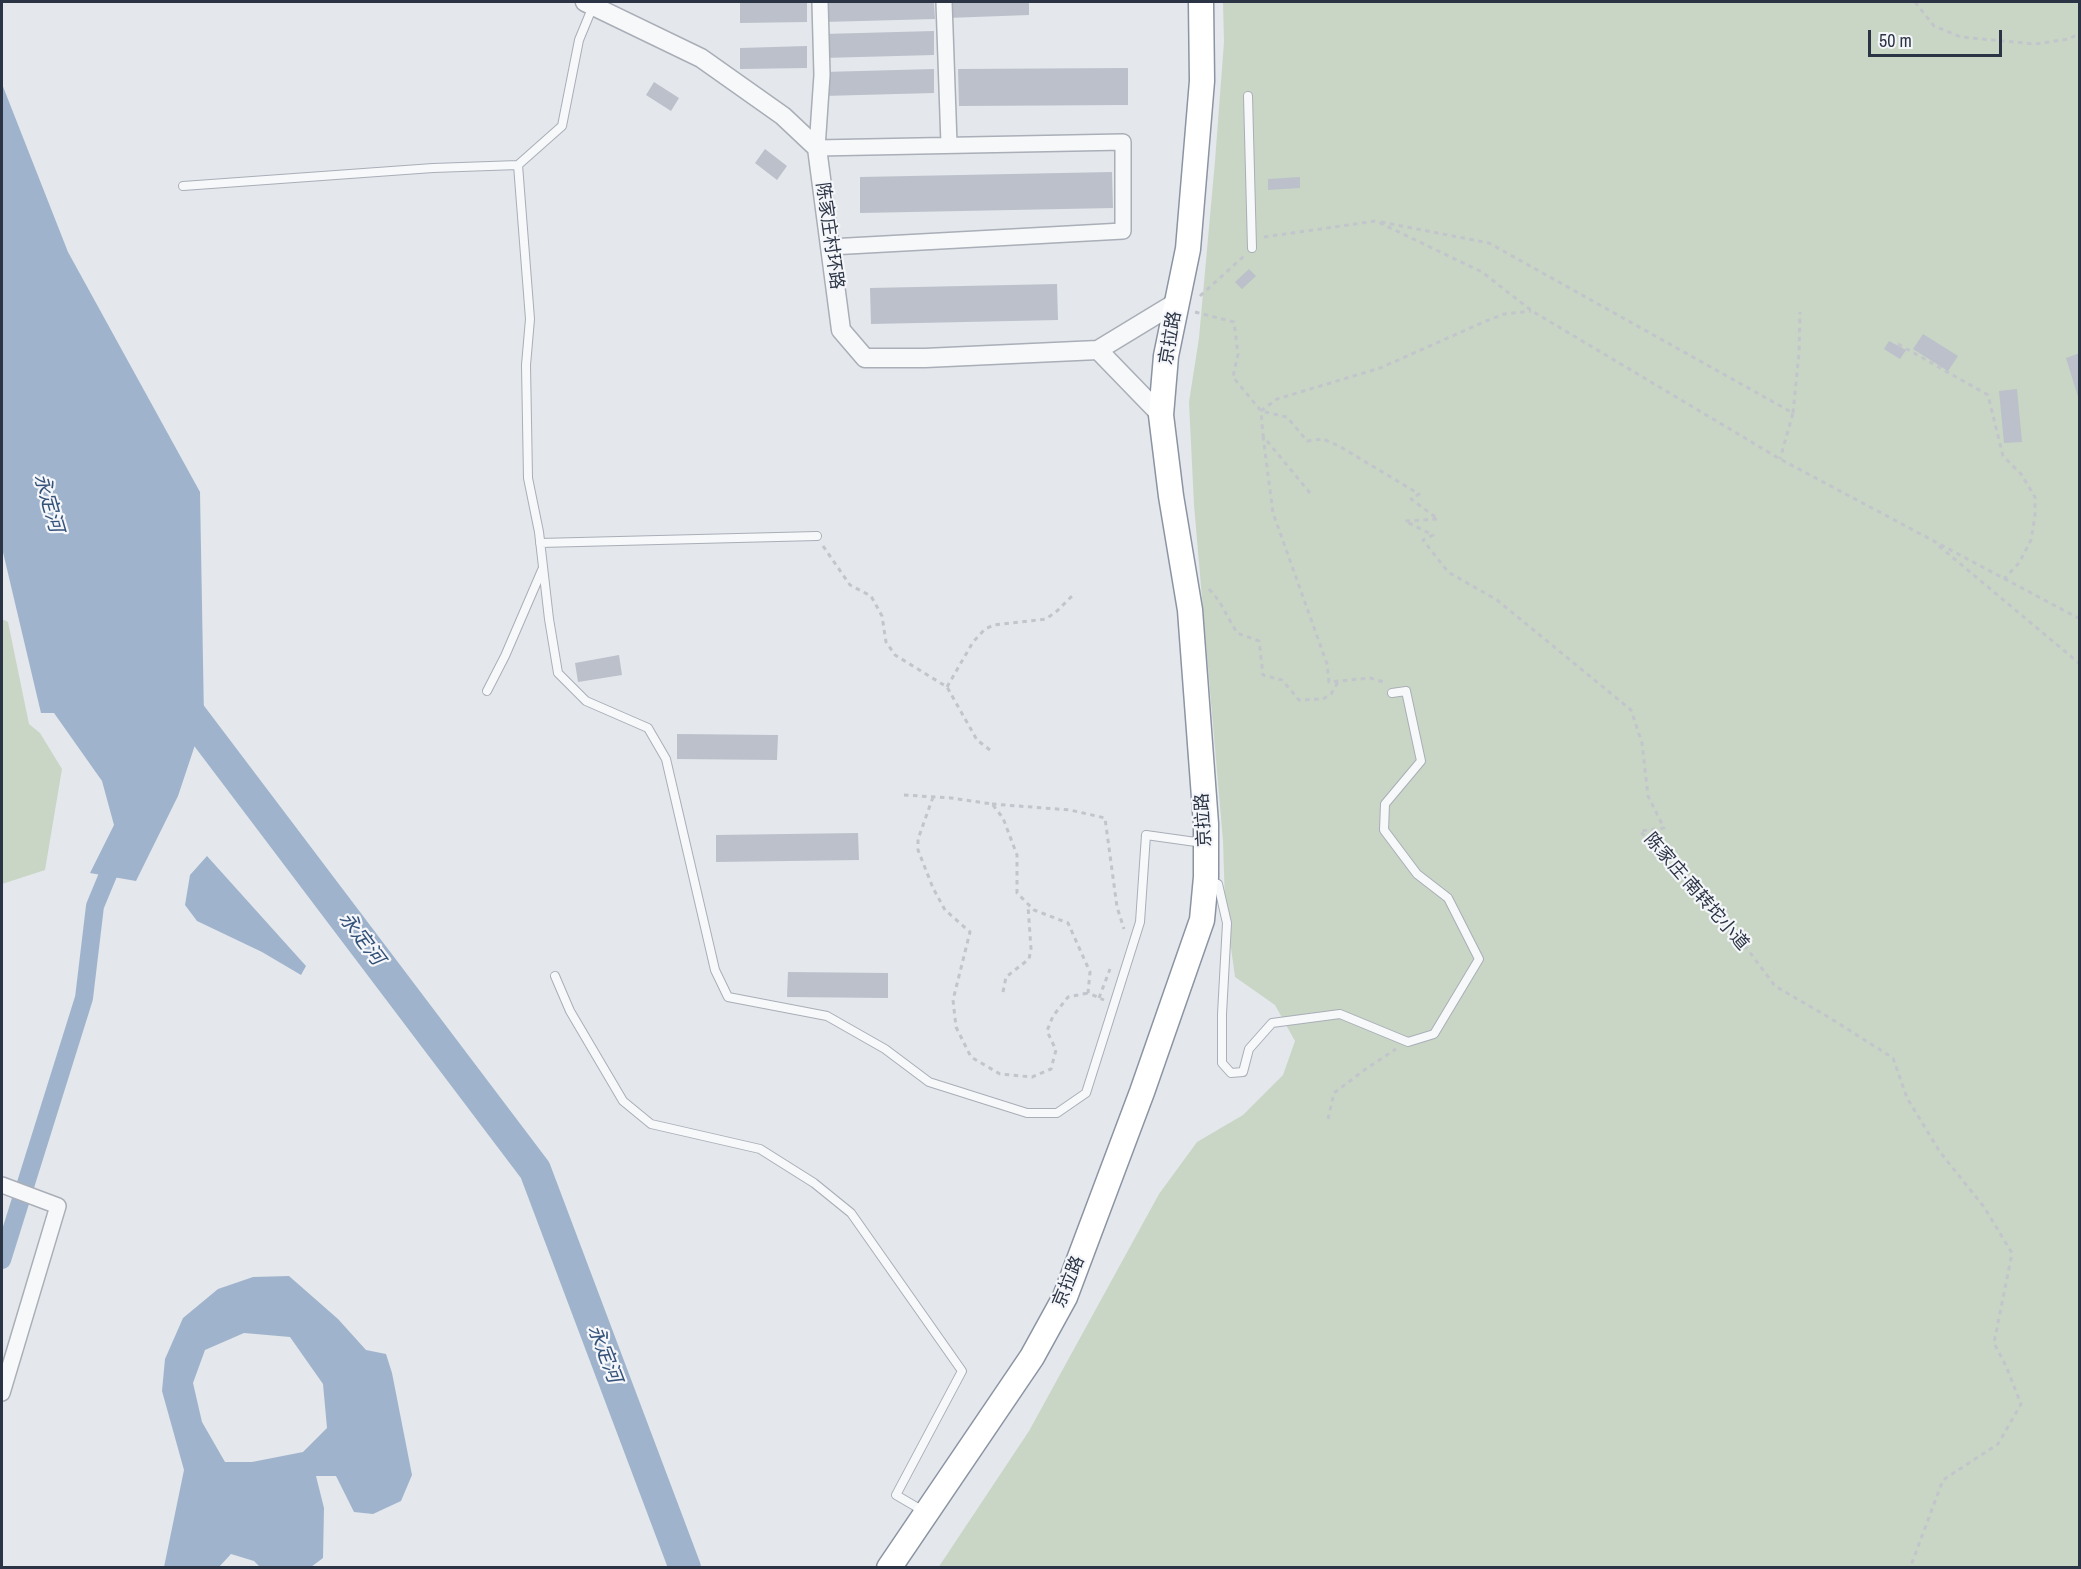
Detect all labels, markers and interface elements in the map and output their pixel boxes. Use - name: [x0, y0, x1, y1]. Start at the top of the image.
- scale bar: [1871, 18, 2004, 56]
- text: 50 m: [1879, 28, 1912, 53]
- street label: 陈家庄村环路: [811, 181, 847, 291]
- street label: 京拉路: [1156, 310, 1186, 366]
- water label: 永定河: [28, 471, 68, 535]
- street label: 京拉路: [1192, 792, 1216, 848]
- street label: 陈家庄·南转坨小道: [1639, 829, 1753, 955]
- water label: 永定河: [333, 908, 389, 970]
- street label: 京拉路: [1049, 1253, 1089, 1311]
- water label: 永定河: [582, 1322, 626, 1386]

